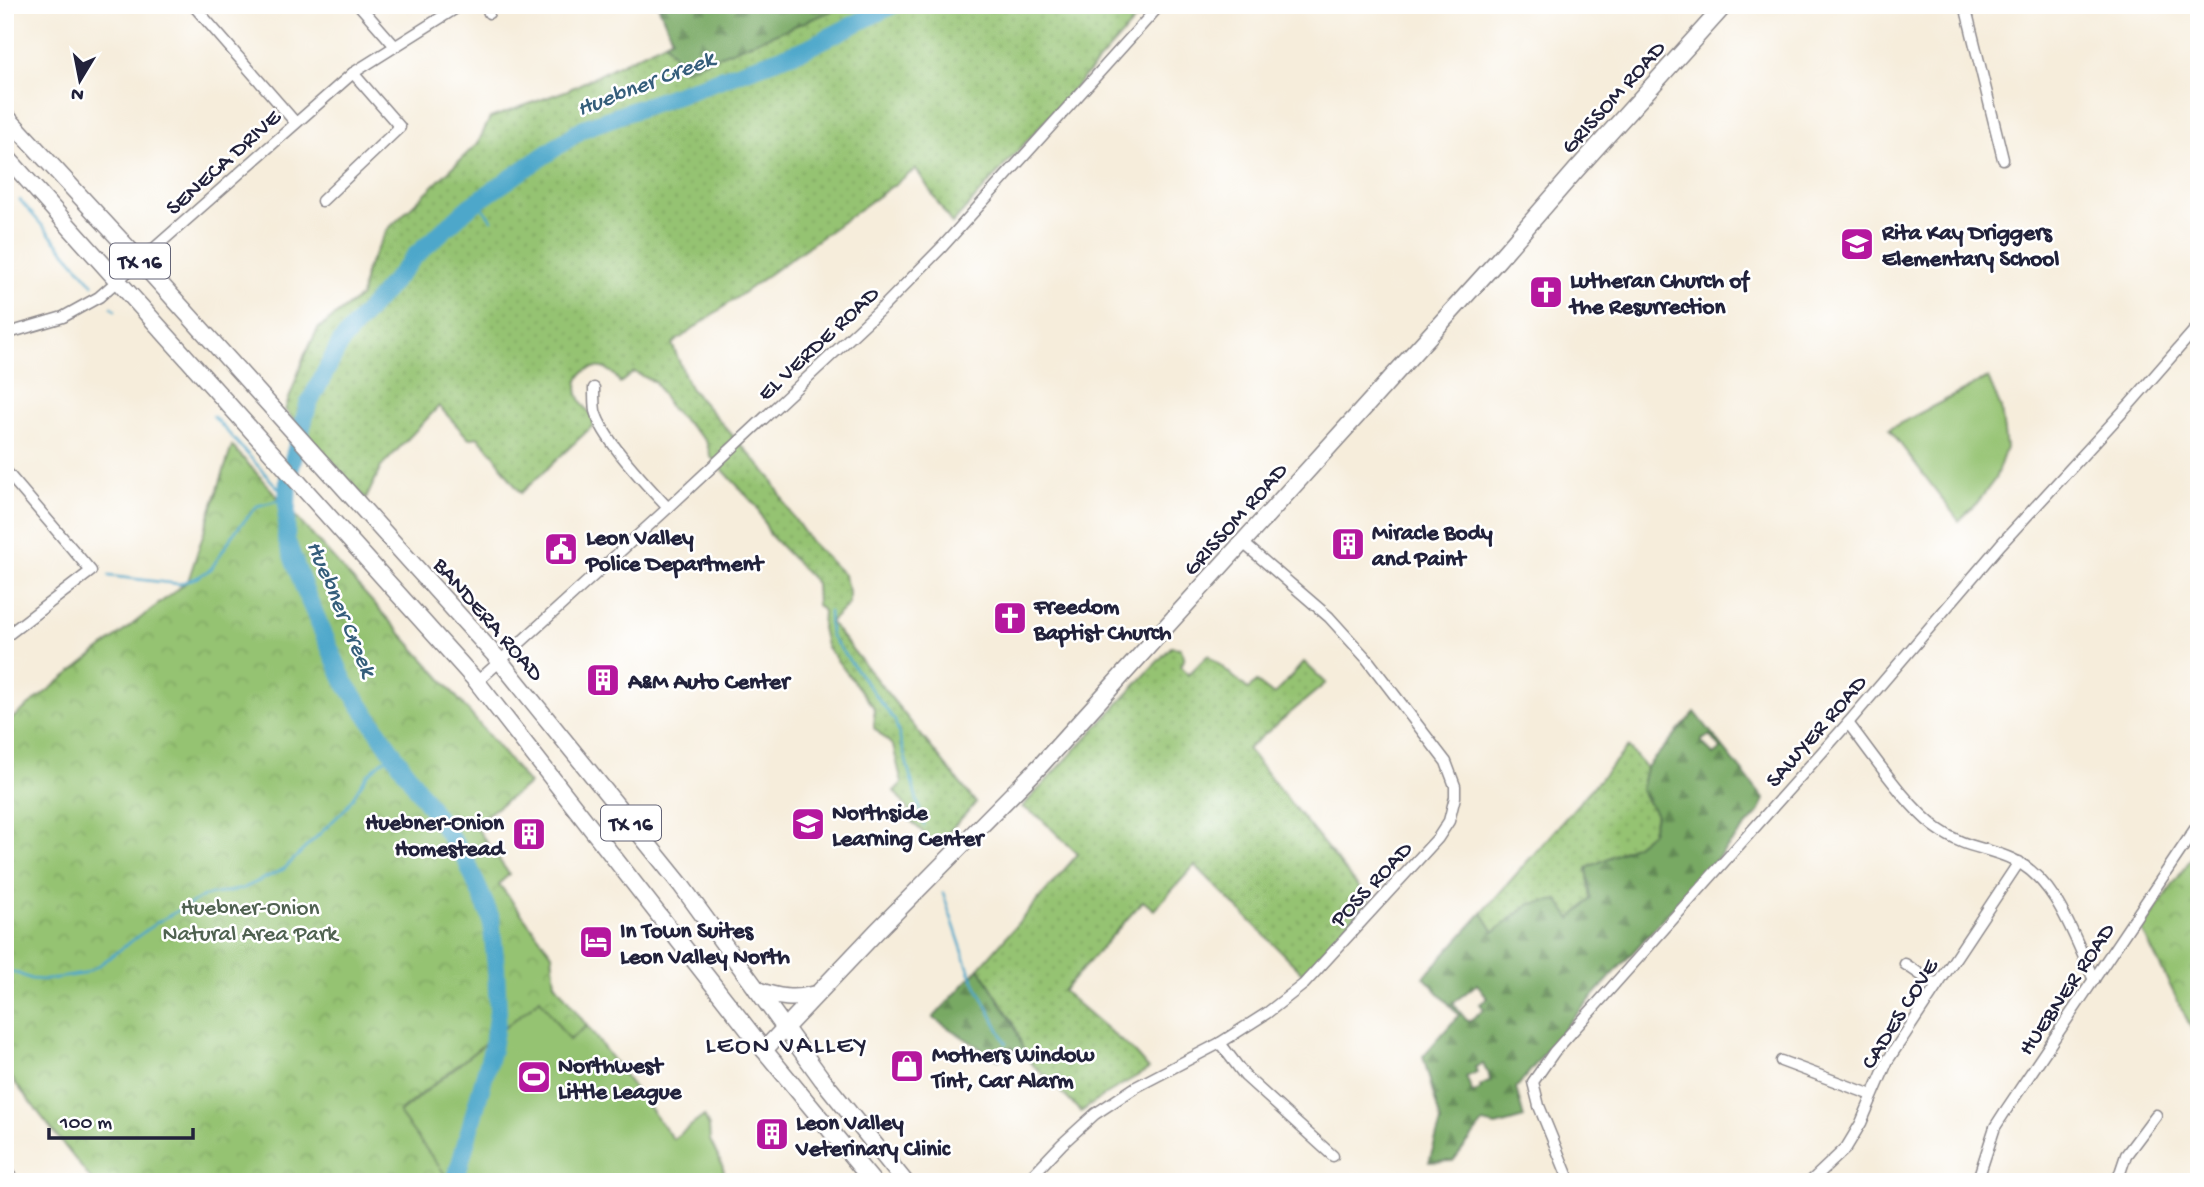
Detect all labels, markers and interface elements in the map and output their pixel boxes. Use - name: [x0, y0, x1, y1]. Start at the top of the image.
- street label: GRISSOM ROAD: [1557, 35, 1673, 161]
- water label: Huebner Creek: [573, 45, 721, 125]
- north arrow: [46, 46, 116, 116]
- text: N: [70, 81, 86, 106]
- street label: SENECA DRIVE: [161, 104, 289, 222]
- place label: Rita Kay Driggers Elementary School: [1881, 221, 2059, 274]
- school or university icon: Rita Kay Driggers Elementary School: [1838, 225, 1876, 263]
- road number: TX 16: [110, 244, 170, 278]
- place label: Lutheran Church of the Resurrection: [1568, 269, 1750, 322]
- church icon: Lutheran Church of the Resurrection: [1527, 273, 1565, 311]
- street label: EL VERDE ROAD: [753, 281, 887, 408]
- street label: GRISSOM ROAD: [1179, 457, 1295, 583]
- place label: Miracle Body and Paint: [1371, 521, 1493, 574]
- building icon: Miracle Body and Paint: [1329, 525, 1367, 563]
- place label: Leon Valley Police Department: [584, 526, 765, 579]
- public building icon: Leon Valley Police Department: [542, 530, 580, 568]
- water label: Huebner Creek: [298, 537, 382, 684]
- street label: BANDERA ROAD: [426, 552, 549, 688]
- place label: Freedom Baptist Church: [1033, 595, 1172, 648]
- church icon: Freedom Baptist Church: [991, 599, 1029, 637]
- building icon: A&M Auto Center: [584, 661, 622, 699]
- place label: A&M Auto Center: [627, 670, 792, 697]
- street label: SAWYER ROAD: [1761, 670, 1875, 794]
- place label: Northside Learning Center: [832, 801, 986, 854]
- school or university icon: Northside Learning Center: [789, 805, 827, 843]
- road number: TX 16: [601, 806, 661, 840]
- place label: Huebner-Onion Homestead: [365, 811, 507, 864]
- building icon: Huebner-Onion Homestead: [510, 815, 548, 853]
- street label: POSS ROAD: [1325, 836, 1420, 935]
- park label: Huebner-Onion Natural Area Park: [162, 896, 340, 949]
- street label: HUEBNER ROAD: [2014, 918, 2123, 1061]
- place label: In Town Suites Leon Valley North: [620, 919, 790, 972]
- hotel icon: In Town Suites Leon Valley North: [577, 923, 615, 961]
- street label: CADES COVE: [1856, 953, 1946, 1075]
- district label: LEON VALLEY: [705, 1032, 869, 1063]
- place label: Mothers Window Tint, Car Alarm: [930, 1043, 1095, 1096]
- shop icon: Mothers Window Tint, Car Alarm: [888, 1047, 926, 1085]
- place label: Northwest Little League: [558, 1054, 683, 1107]
- sports icon: Northwest Little League: [515, 1058, 553, 1096]
- scale bar: [49, 1096, 192, 1140]
- place label: Leon Valley Veterinary Clinic: [795, 1111, 951, 1164]
- text: 100 m: [59, 1112, 112, 1137]
- building icon: Leon Valley Veterinary Clinic: [753, 1115, 791, 1153]

